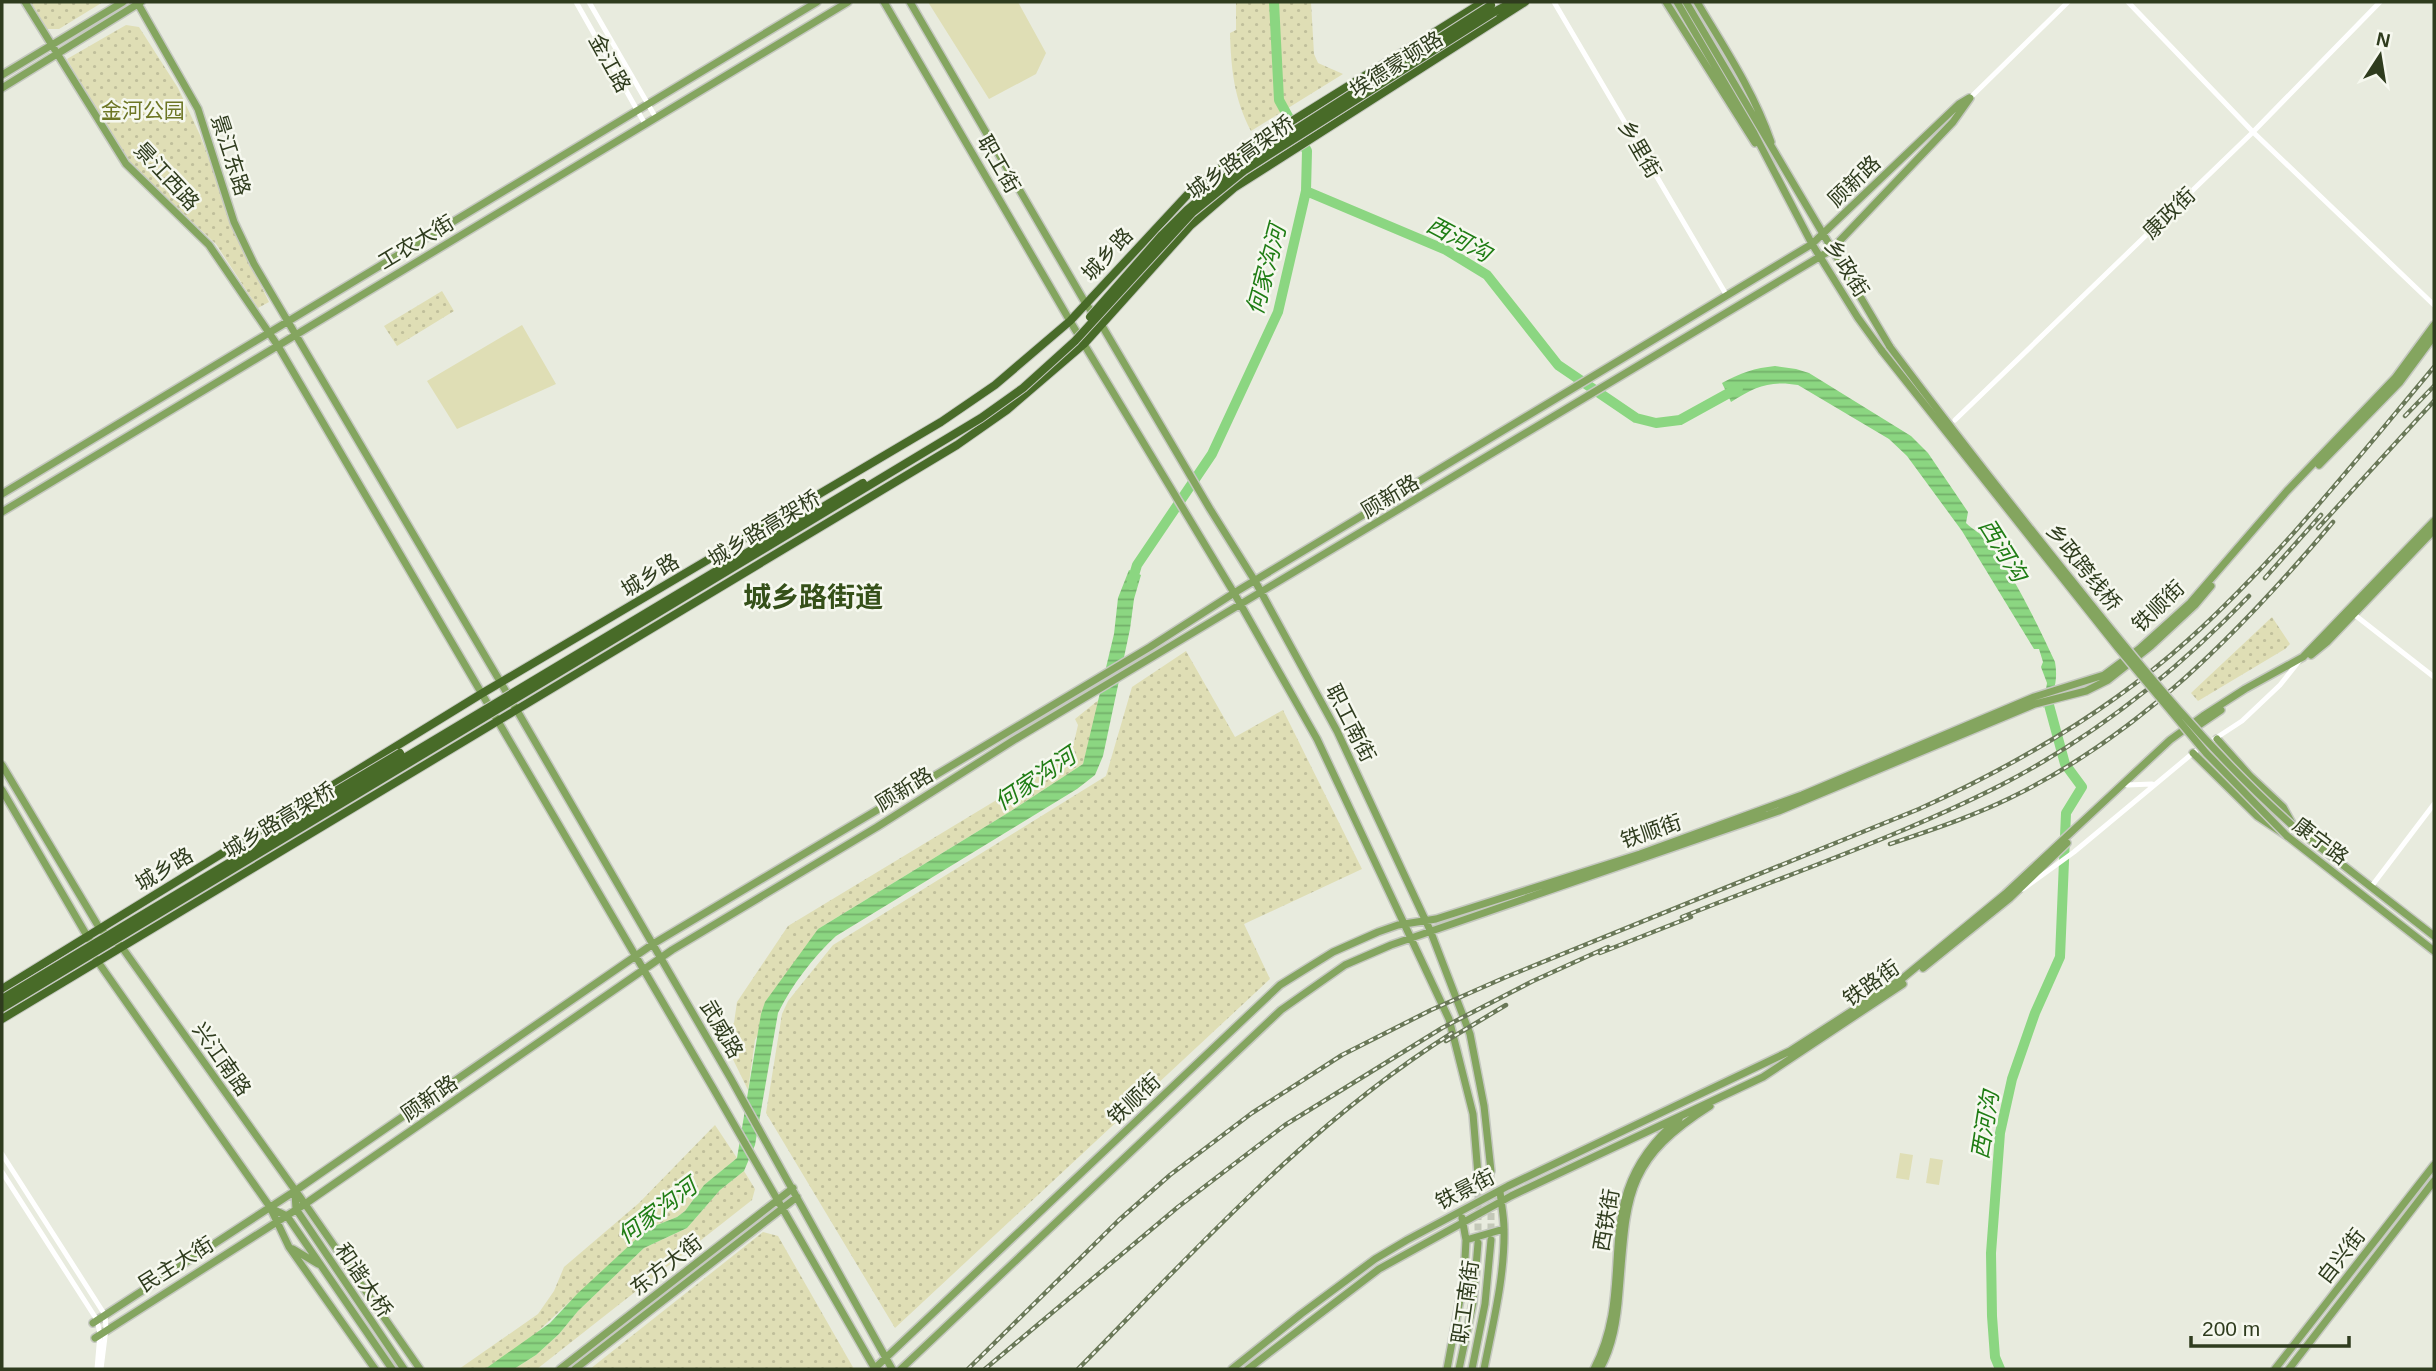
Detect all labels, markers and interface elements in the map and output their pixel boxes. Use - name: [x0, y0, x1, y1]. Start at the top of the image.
- north arrow: [2345, 21, 2415, 91]
- street label: 埃德蒙顿路: [1345, 26, 1447, 102]
- text: N: [2375, 28, 2392, 52]
- street label: 金江路: [585, 30, 635, 96]
- park label: 金河公园: [101, 99, 185, 122]
- street label: 城乡路高架桥: [1182, 111, 1298, 203]
- street label: 景江东路: [207, 112, 255, 198]
- street label: 乡里街: [1614, 116, 1666, 182]
- street label: 职工街: [973, 131, 1025, 197]
- street label: 景江西路: [130, 137, 204, 215]
- street label: 顾新路: [1823, 151, 1885, 211]
- street label: 康政街: [2138, 183, 2200, 243]
- street label: 工农大街: [374, 211, 458, 273]
- water label: 西河沟: [1422, 211, 1498, 268]
- water label: 何家沟河: [1242, 218, 1291, 318]
- street label: 城乡路: [1077, 223, 1137, 285]
- street label: 乡政街: [1821, 235, 1873, 301]
- street label: 顾新路: [1357, 470, 1423, 522]
- street label: 城乡路高架桥: [704, 486, 824, 570]
- water label: 西河沟: [1974, 514, 2034, 589]
- street label: 乡政跨线桥: [2042, 519, 2126, 615]
- street label: 城乡路: [617, 549, 683, 601]
- street label: 铁顺街: [2127, 576, 2189, 636]
- district label: 城乡路街道: [743, 582, 883, 613]
- street label: 职工南街: [1322, 680, 1380, 766]
- water label: 何家沟河: [990, 740, 1084, 816]
- street label: 顾新路: [871, 763, 937, 815]
- street label: 城乡路高架桥: [219, 778, 339, 862]
- street label: 铁顺街: [1617, 810, 1685, 852]
- street label: 康宁路: [2289, 813, 2353, 869]
- street label: 城乡路: [131, 843, 197, 895]
- street label: 铁路街: [1839, 956, 1903, 1010]
- street label: 武威路: [696, 996, 748, 1062]
- street label: 兴江南路: [188, 1018, 256, 1100]
- street label: 铁顺街: [1103, 1069, 1165, 1129]
- street label: 顾新路: [397, 1071, 461, 1125]
- water label: 西河沟: [1967, 1086, 2004, 1161]
- street label: 铁景街: [1432, 1164, 1498, 1214]
- water label: 何家沟河: [612, 1171, 705, 1249]
- street label: 西铁街: [1589, 1187, 1623, 1253]
- street label: 自兴街: [2313, 1224, 2369, 1288]
- street label: 东方大街: [626, 1230, 706, 1300]
- street label: 民主大街: [134, 1232, 218, 1296]
- street label: 和谐大桥: [331, 1239, 397, 1321]
- street label: 职工南街: [1448, 1259, 1482, 1345]
- scale bar: [2191, 1304, 2348, 1348]
- text: 200 m: [2202, 1317, 2260, 1340]

